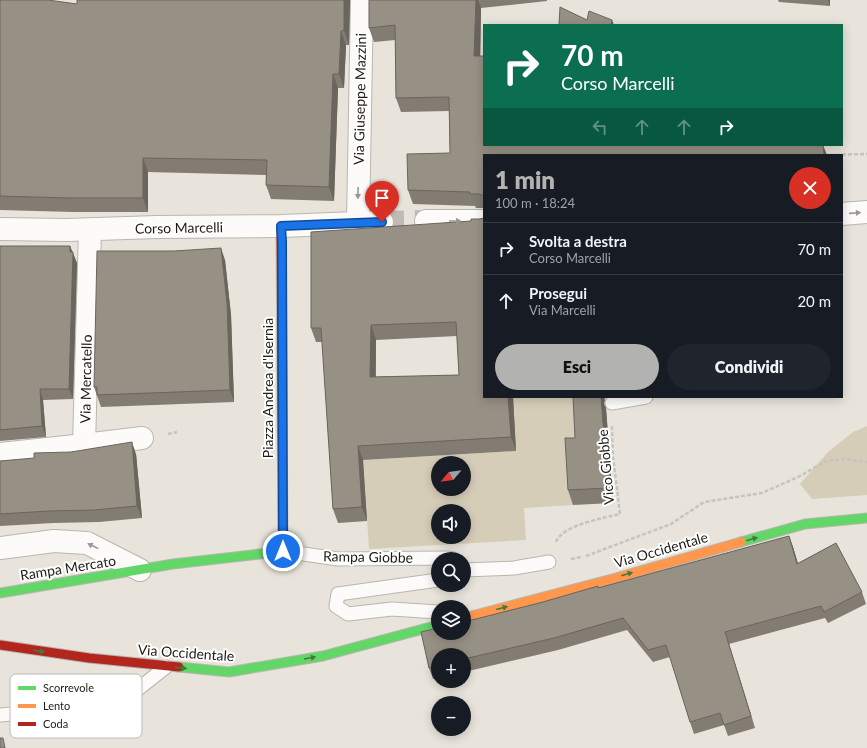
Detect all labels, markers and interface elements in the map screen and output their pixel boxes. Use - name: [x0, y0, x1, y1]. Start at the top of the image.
- street label: Via Giuseppe Mazzini: [350, 33, 369, 165]
- text: 70 m: [561, 38, 624, 72]
- icon: right: [495, 40, 547, 92]
- text: Corso Marcelli: [561, 72, 674, 94]
- icon: left: [589, 116, 611, 138]
- icon: ahead: [631, 116, 653, 138]
- icon: ahead: [673, 116, 695, 138]
- icon: right: [715, 116, 737, 138]
- text: 1 min: [495, 165, 555, 194]
- button: close: [789, 167, 831, 209]
- pin: [365, 181, 399, 222]
- one-way arrow: [355, 187, 361, 200]
- icon: arrive: [371, 187, 393, 209]
- text: 100 m · 18:24: [495, 195, 575, 211]
- one-way arrow: [848, 209, 861, 216]
- street label: Corso Marcelli: [135, 218, 223, 237]
- one-way arrow: [449, 218, 462, 224]
- text: Svolta a destra: [529, 232, 627, 250]
- icon: right: [495, 238, 517, 260]
- text: 70 m: [797, 240, 831, 258]
- text: Corso Marcelli: [529, 250, 611, 266]
- text: Prosegui: [529, 284, 587, 302]
- icon: ahead: [495, 290, 517, 312]
- text: 20 m: [797, 292, 831, 310]
- text: Via Marcelli: [529, 302, 596, 318]
- street label: Piazza Andrea d'Isernia: [259, 318, 276, 458]
- street label: Via Mercatello: [76, 334, 95, 424]
- button: Esci: [495, 344, 659, 390]
- button: Condividi: [667, 344, 831, 390]
- street label: Vico Giobbe: [594, 429, 617, 505]
- north arrow: [431, 456, 471, 496]
- map controls: [431, 456, 471, 736]
- button: sound: [431, 504, 471, 544]
- street label: Via Occidentale: [612, 528, 710, 571]
- position arrow: [262, 530, 304, 572]
- one-way arrow: [747, 536, 759, 542]
- one-way arrow: [87, 543, 99, 550]
- street label: Rampa Giobbe: [323, 547, 413, 566]
- street label: Rampa Mercato: [19, 552, 117, 583]
- button: search: [431, 552, 471, 592]
- one-way arrow: [621, 571, 634, 577]
- button: layers: [431, 600, 471, 640]
- one-way arrow: [496, 605, 508, 611]
- street label: Via Occidentale: [137, 641, 235, 664]
- one-way arrow: [32, 648, 45, 654]
- button: +: [431, 648, 471, 688]
- one-way arrow: [304, 655, 316, 661]
- one-way arrow: [175, 665, 187, 672]
- legend: [10, 674, 142, 738]
- text: Scorrevole: [43, 681, 94, 694]
- button: −: [431, 696, 471, 736]
- text: Lento: [43, 699, 70, 712]
- text: Coda: [43, 717, 68, 730]

